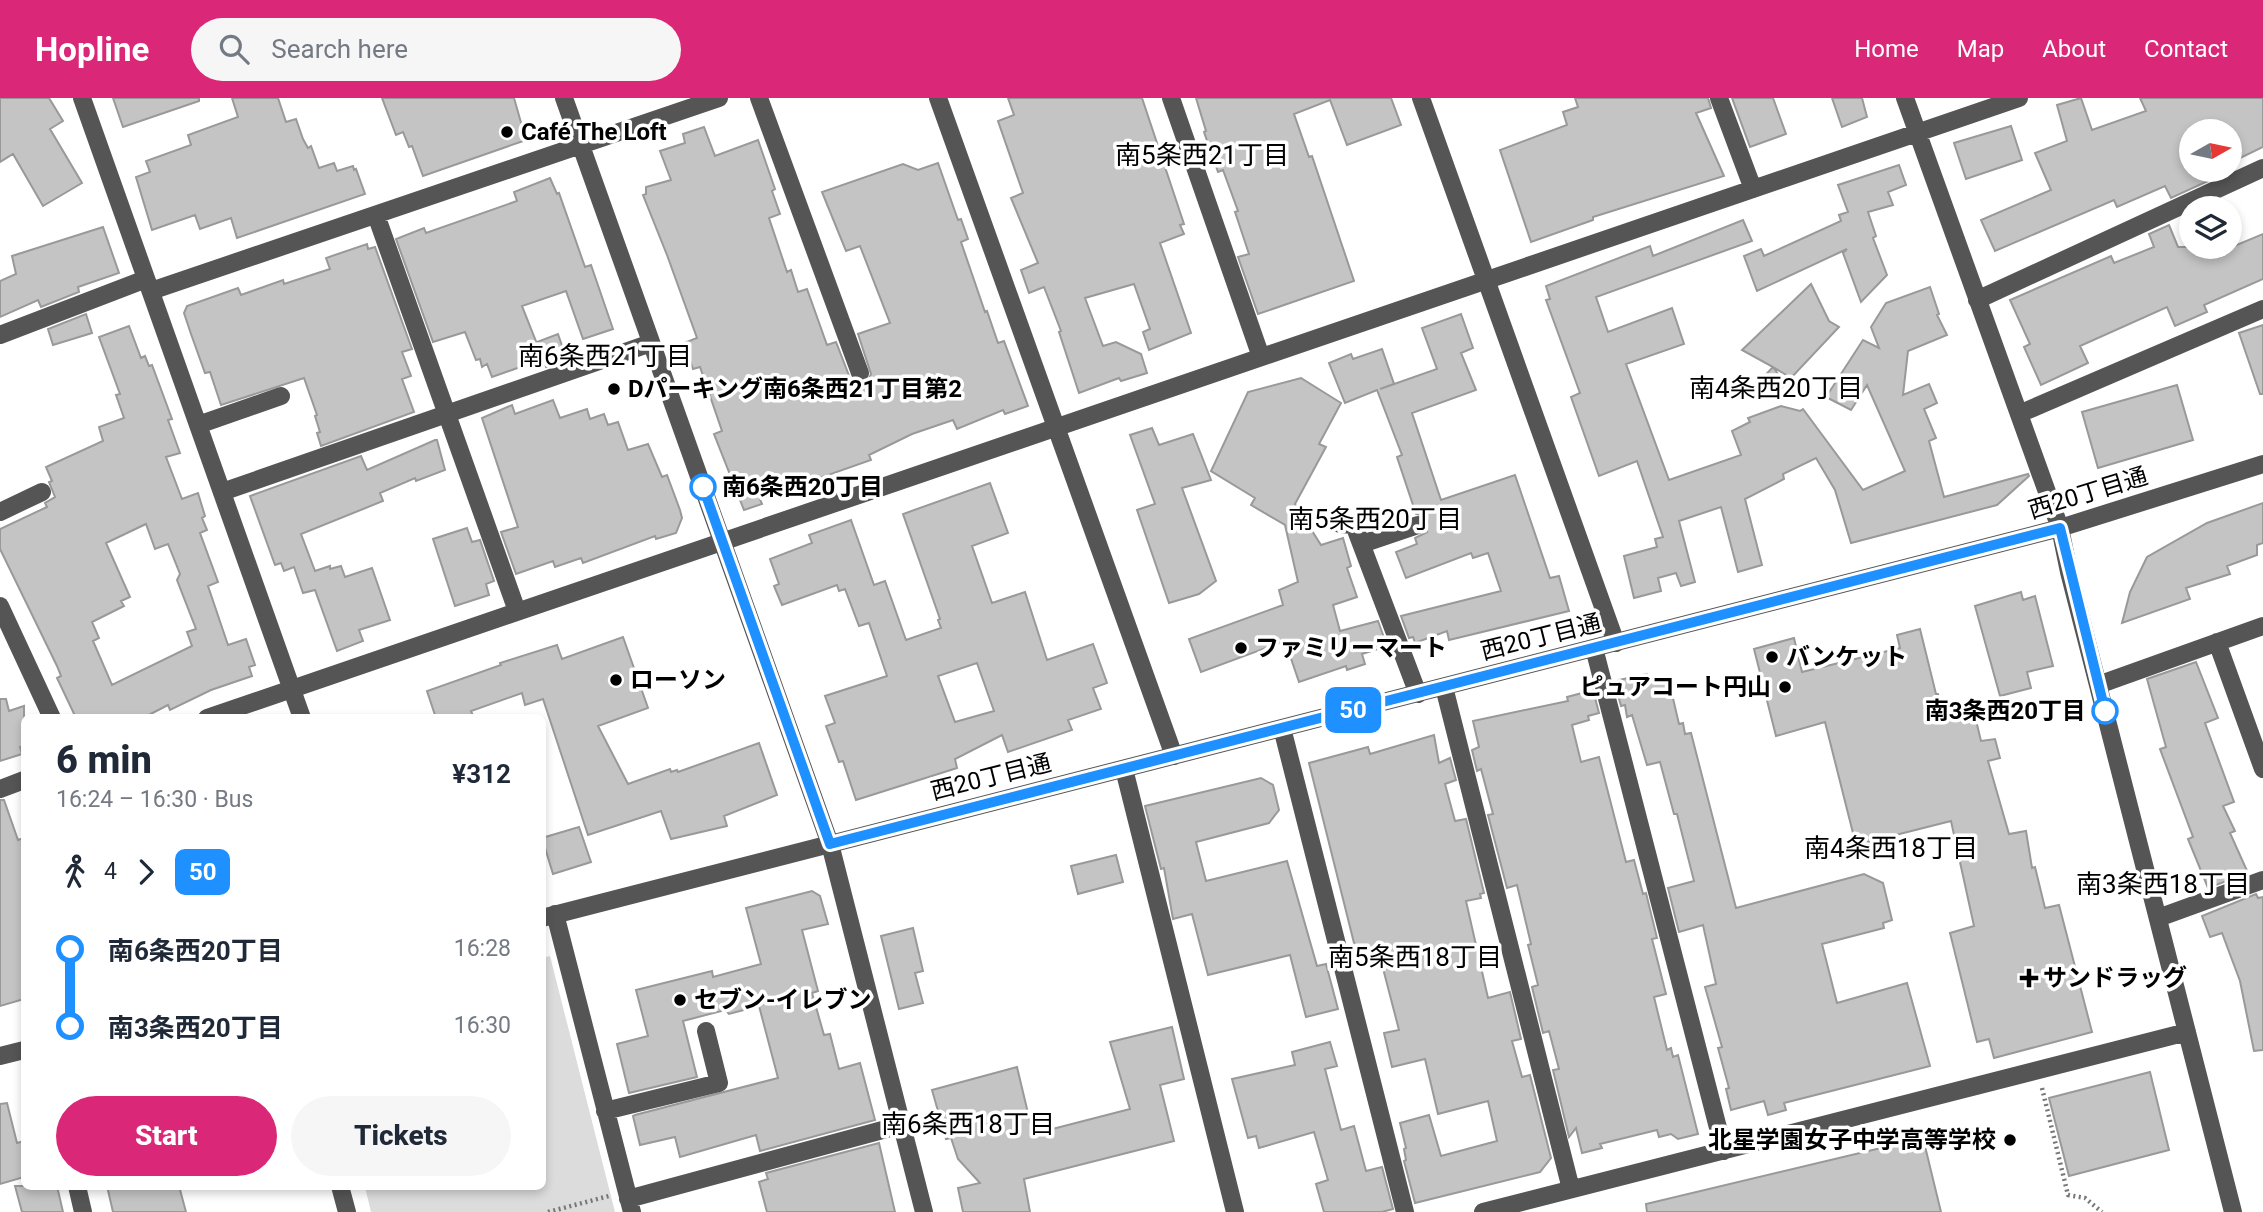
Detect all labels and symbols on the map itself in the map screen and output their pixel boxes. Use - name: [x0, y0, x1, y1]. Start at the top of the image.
- place label: Café The Loft: [521, 118, 667, 146]
- north arrow: [2179, 119, 2242, 182]
- marker: Café The Loft: [499, 124, 515, 140]
- district label: 南5条西21丁目: [1115, 140, 1289, 170]
- district label: 南6条西21丁目: [518, 341, 692, 371]
- district label: 南4条西20丁目: [1689, 373, 1863, 403]
- place label: Dパーキング南6条西21丁目第2: [628, 375, 962, 403]
- marker: Dパーキング南6条西21丁目第2: [606, 381, 622, 397]
- street label: 西20丁目通: [2025, 462, 2151, 524]
- place label: 南6条西20丁目: [722, 473, 883, 501]
- marker: 南6条西20丁目: [690, 474, 716, 500]
- district label: 南5条西20丁目: [1288, 504, 1462, 534]
- street label: 西20丁目通: [1478, 609, 1604, 665]
- place label: ファミリーマート: [1255, 634, 1447, 662]
- marker: ファミリーマート: [1233, 640, 1249, 656]
- place label: バンケット: [1786, 643, 1907, 671]
- marker: バンケット: [1764, 649, 1780, 665]
- place label: ローソン: [630, 666, 726, 694]
- marker: ローソン: [608, 672, 624, 688]
- place label: ピュアコート円山: [1579, 673, 1771, 701]
- marker: ピュアコート円山: [1777, 679, 1793, 695]
- line badge: 50: [1322, 687, 1384, 733]
- place label: 南3条西20丁目: [1925, 697, 2086, 725]
- marker: 南3条西20丁目: [2092, 698, 2118, 724]
- street label: 西20丁目通: [928, 749, 1054, 805]
- district label: 南4条西18丁目: [1804, 833, 1978, 863]
- district label: 南3条西18丁目: [2076, 869, 2250, 899]
- district label: 南5条西18丁目: [1328, 942, 1502, 972]
- place label: サンドラッグ: [2043, 964, 2187, 992]
- marker: サンドラッグ: [2021, 970, 2037, 986]
- place label: セブン-イレブン: [694, 986, 871, 1014]
- marker: セブン-イレブン: [672, 992, 688, 1008]
- district label: 南6条西18丁目: [881, 1109, 1055, 1139]
- place label: 北星学園女子中学高等学校: [1708, 1126, 1996, 1154]
- marker: 北星学園女子中学高等学校: [2002, 1132, 2018, 1148]

